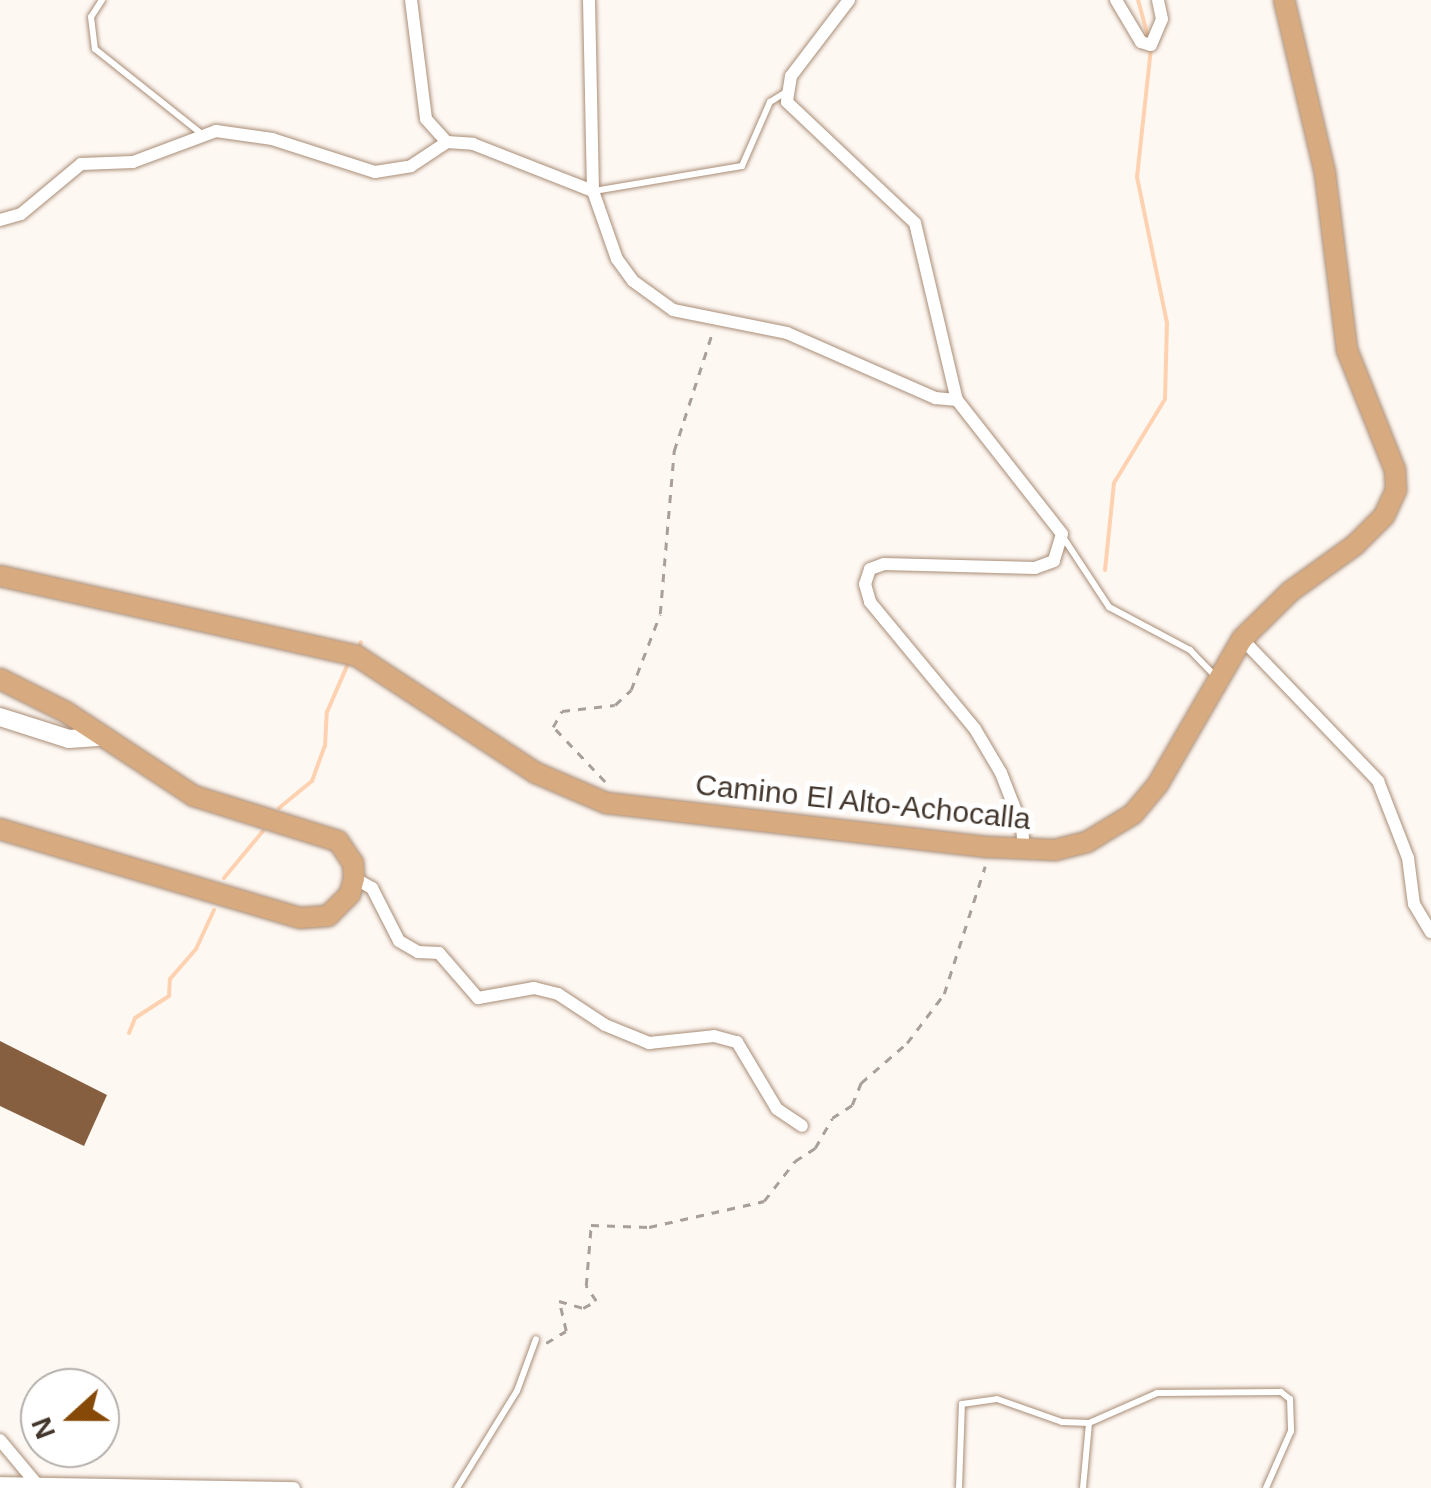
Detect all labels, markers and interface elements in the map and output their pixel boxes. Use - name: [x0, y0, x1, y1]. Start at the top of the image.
- street label: Camino El Alto-Achocalla: [693, 766, 1033, 838]
- north arrow: [20, 1368, 120, 1468]
- text: N: [25, 1413, 61, 1443]

